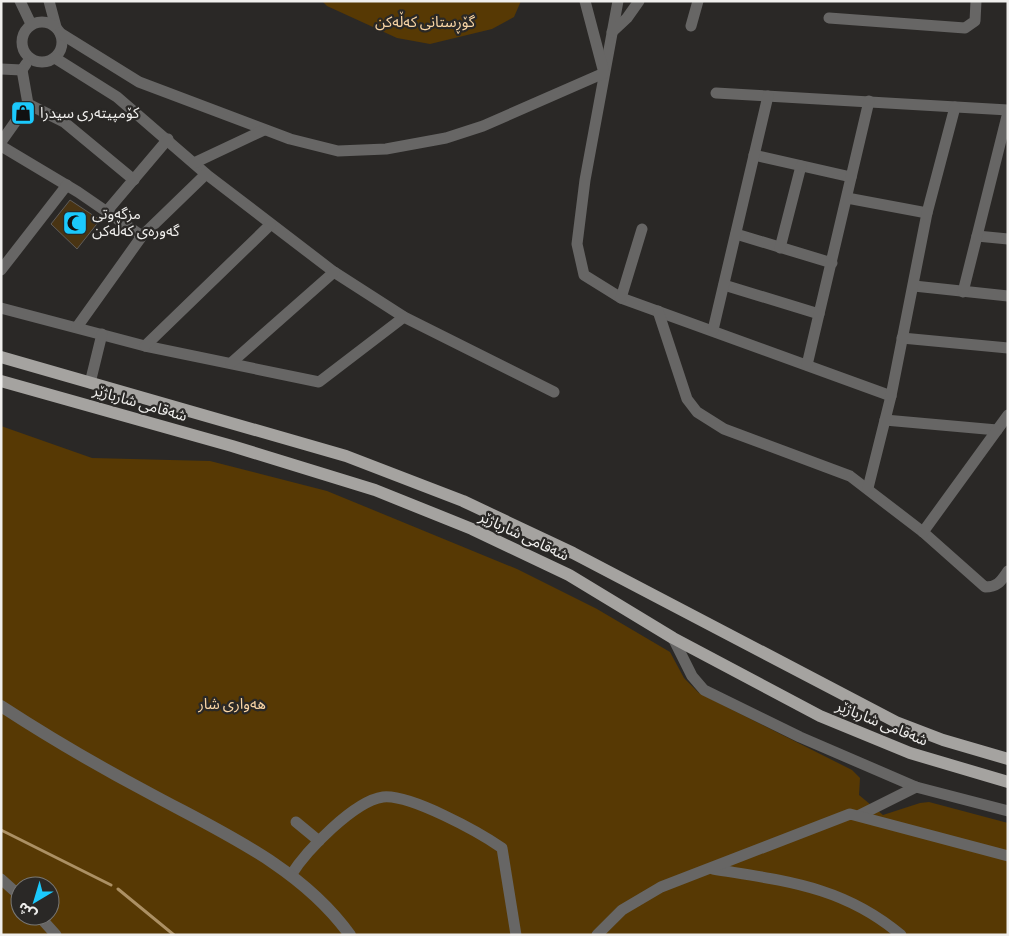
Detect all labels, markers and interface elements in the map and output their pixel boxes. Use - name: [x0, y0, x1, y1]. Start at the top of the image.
- park label: گۆڕستانی کەڵەکن: [375, 11, 476, 34]
- shop icon: کۆمپیتەری سیدرا: [10, 100, 36, 126]
- place label: کۆمپیتەری سیدرا: [40, 103, 140, 123]
- place label: مزگەوتی گەورەی کەڵەکن: [92, 204, 180, 240]
- mosque icon: مزگەوتی گەورەی کەڵەکن: [62, 210, 88, 236]
- street label: شەقامی شارباژێر: [90, 380, 190, 425]
- street label: شەقامی شارباژێر: [475, 506, 572, 565]
- park label: هەواری شار: [197, 694, 266, 713]
- street label: شەقامی شارباژێر: [833, 695, 931, 750]
- north arrow: [10, 876, 60, 926]
- text: ش: [14, 899, 39, 924]

